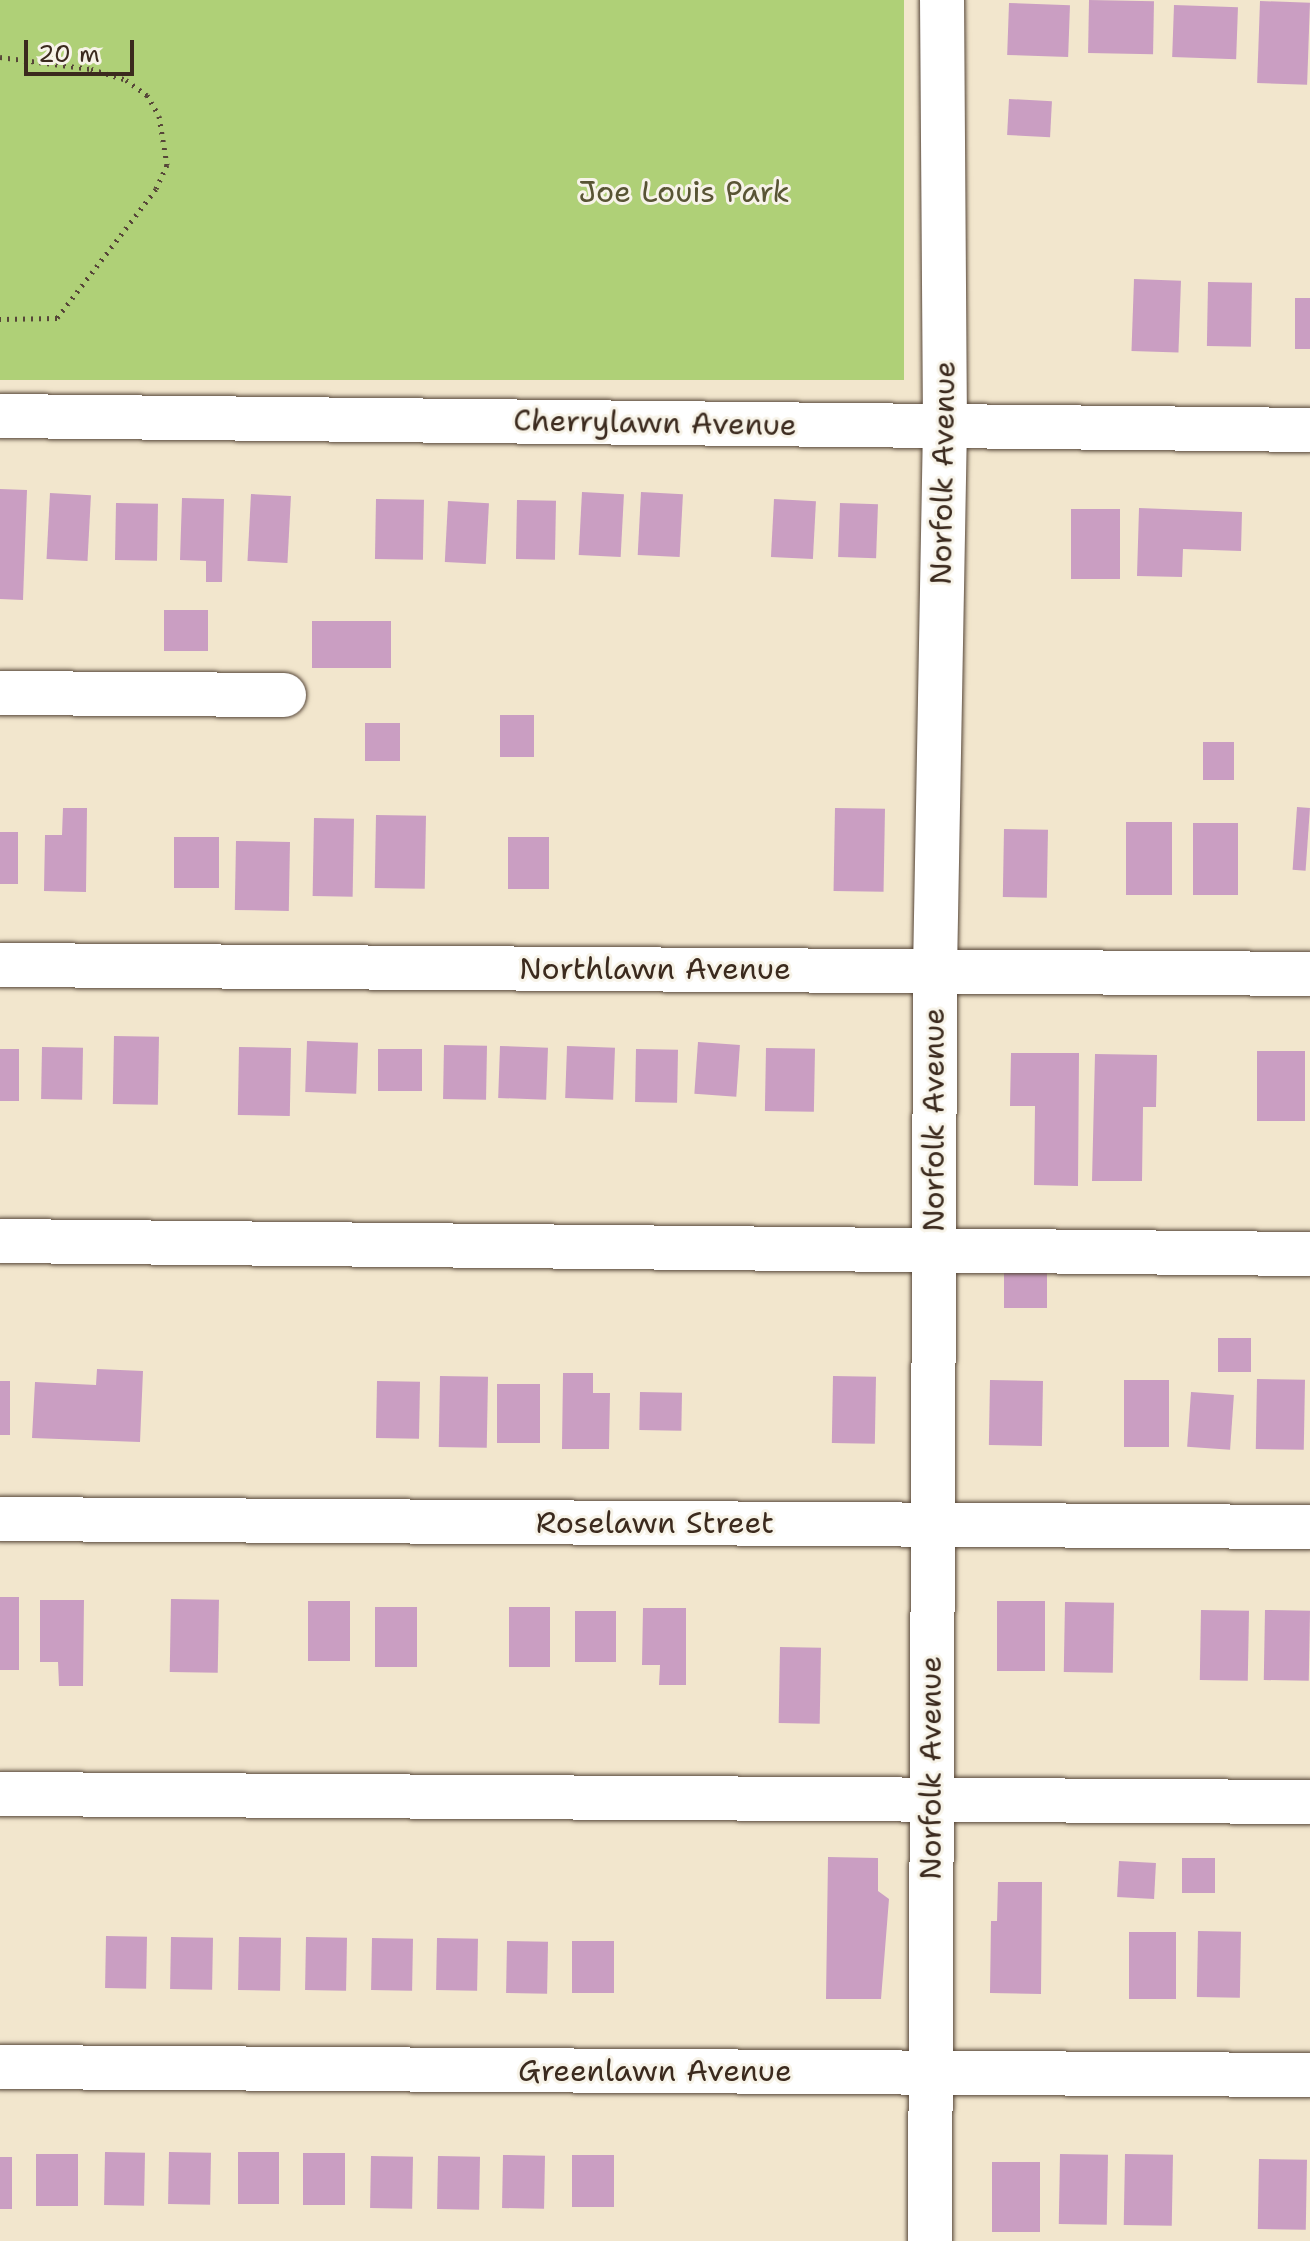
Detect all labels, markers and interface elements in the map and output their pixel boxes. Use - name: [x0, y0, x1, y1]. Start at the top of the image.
- scale bar: [28, 24, 138, 74]
- text: 20 m: [38, 38, 100, 70]
- park label: Joe Louis Park: [578, 174, 790, 210]
- street label: Norfolk Avenue: [923, 361, 963, 585]
- street label: Cherrylawn Avenue: [513, 403, 797, 443]
- street label: Northlawn Avenue: [519, 951, 791, 987]
- street label: Norfolk Avenue: [916, 1008, 952, 1232]
- street label: Roselawn Street: [536, 1505, 774, 1541]
- street label: Norfolk Avenue: [913, 1656, 949, 1880]
- street label: Greenlawn Avenue: [518, 2053, 792, 2089]

